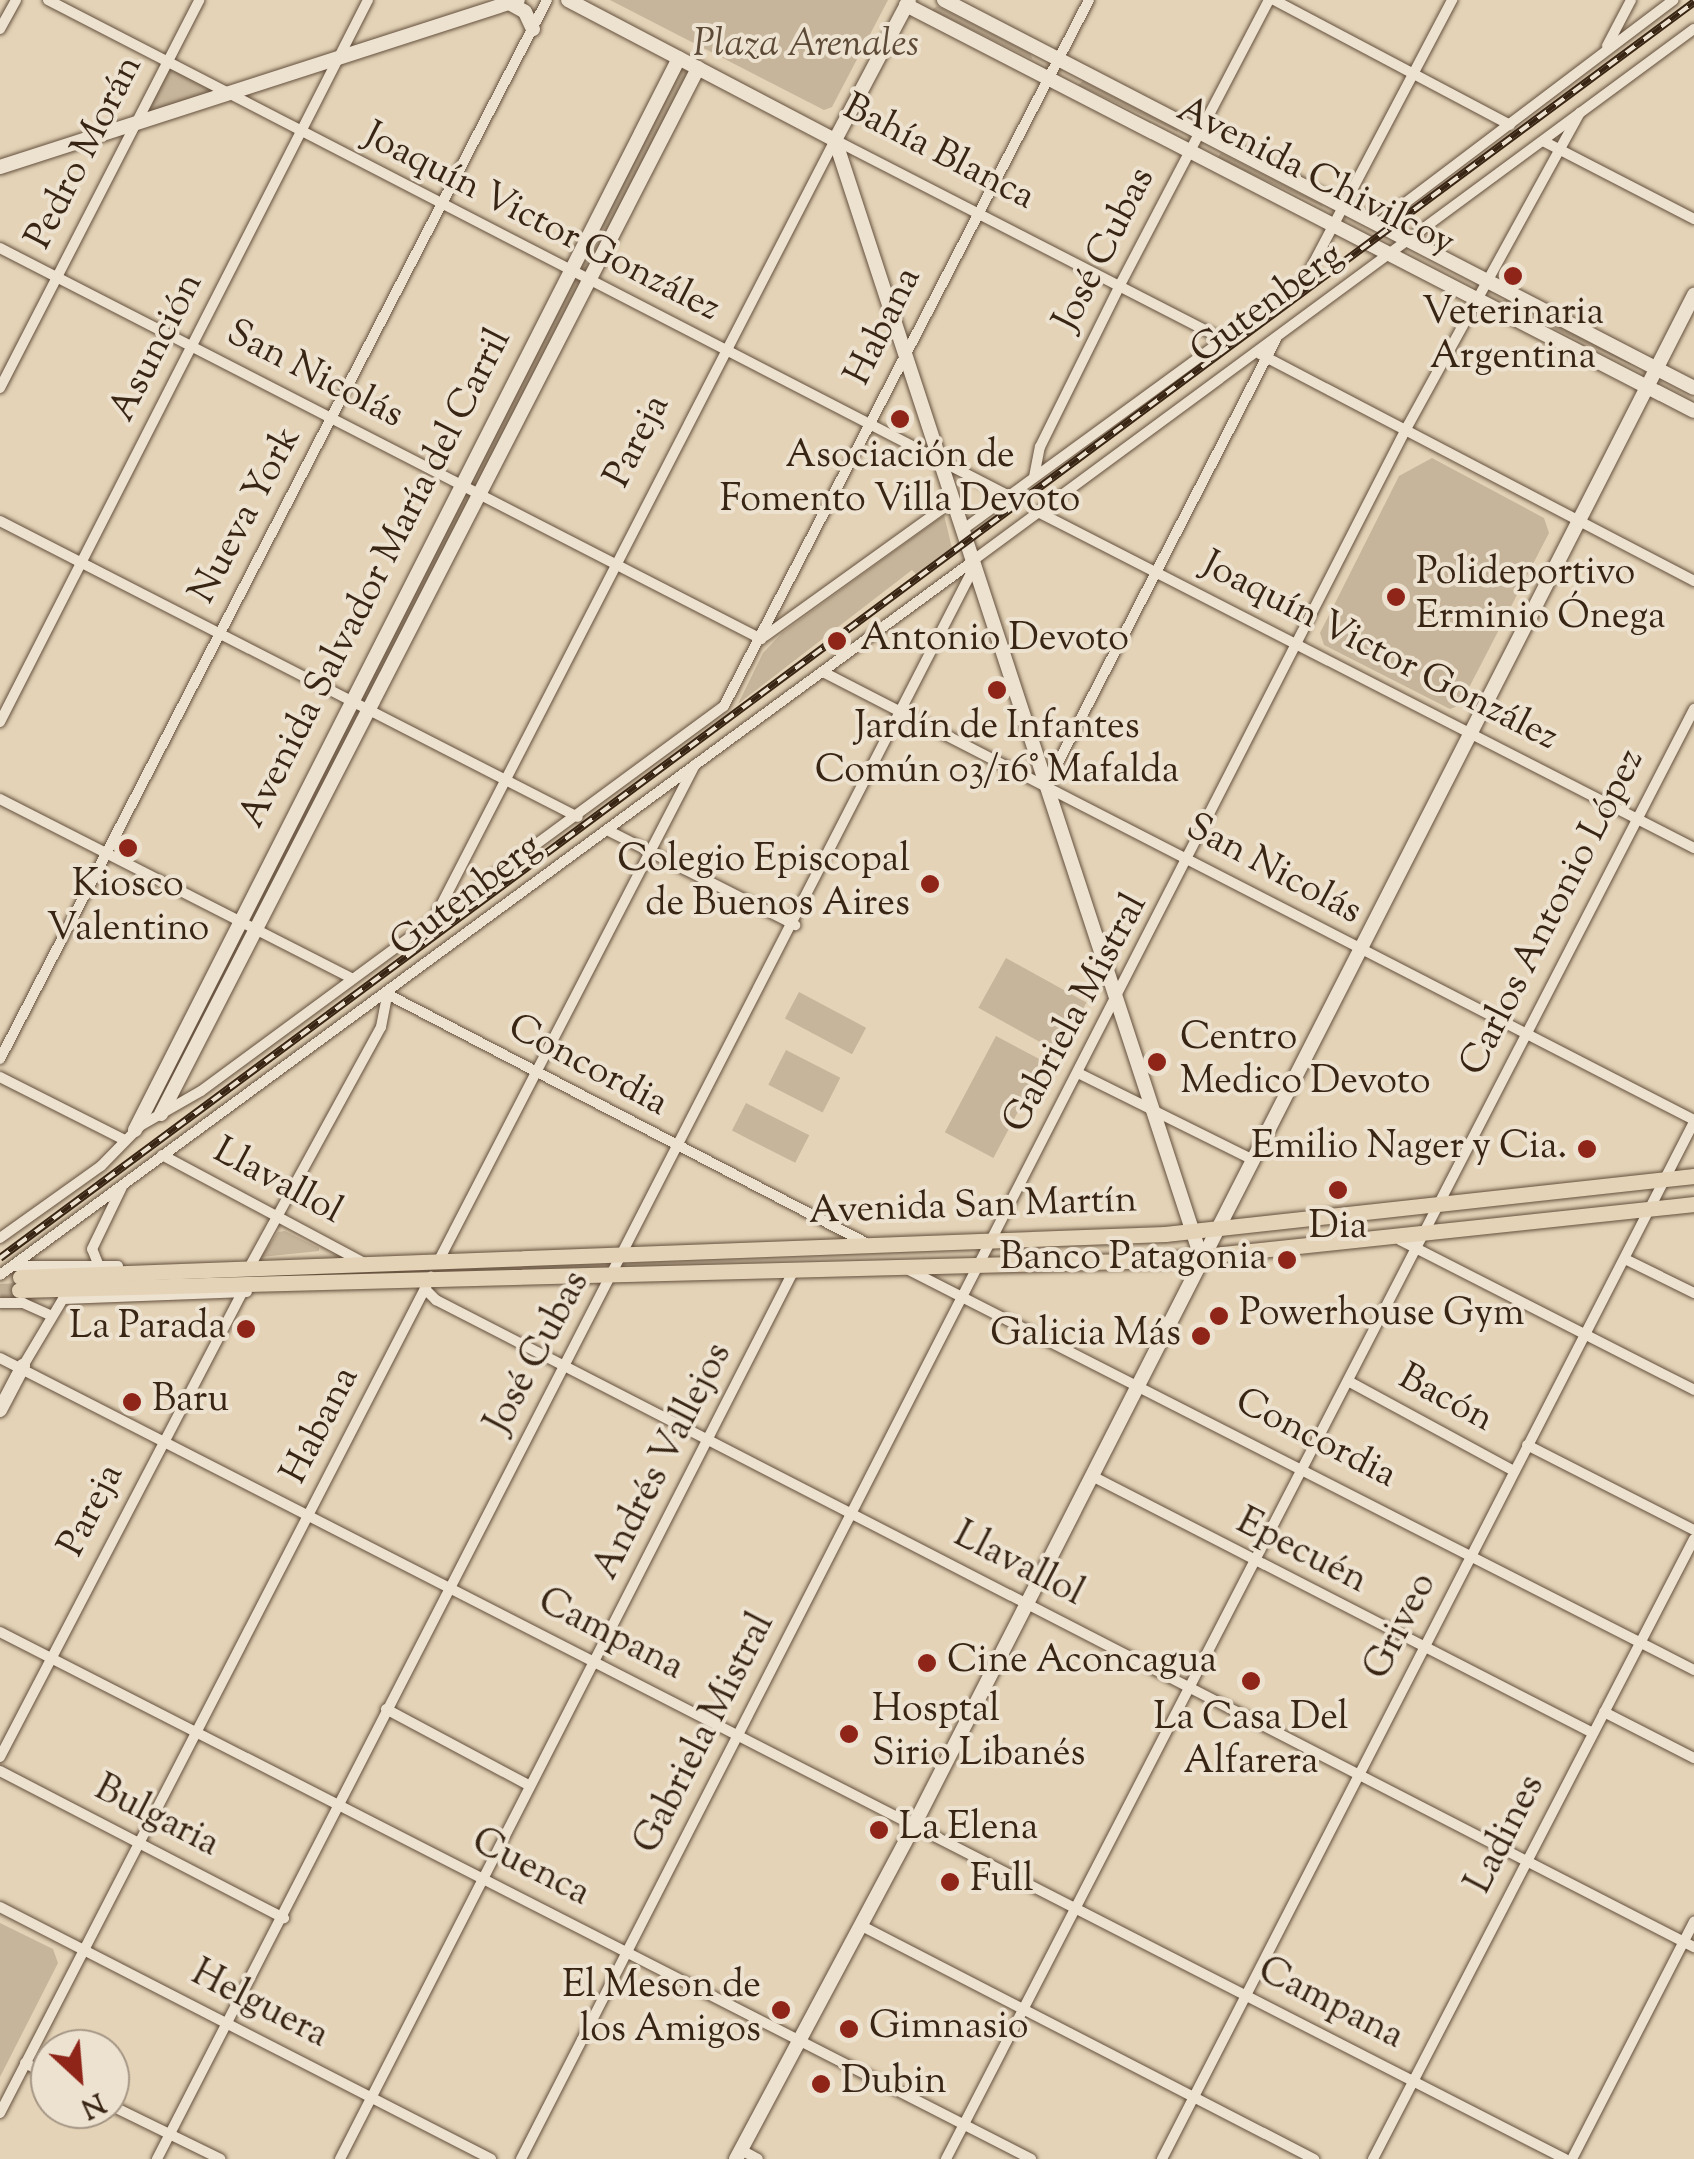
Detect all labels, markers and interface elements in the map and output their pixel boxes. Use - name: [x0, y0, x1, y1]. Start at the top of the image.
- park label: Plaza Arenales: [693, 24, 919, 70]
- street label: Pedro Morán: [18, 49, 154, 257]
- street label: Bahía Blanca: [835, 86, 1041, 222]
- street label: Avenida Chivilcoy: [1168, 88, 1462, 268]
- street label: Joaquín Victor González: [355, 114, 727, 334]
- street label: José Cubas: [1045, 161, 1167, 339]
- street label: Gutenberg: [1183, 235, 1353, 375]
- street label: Habana: [837, 261, 933, 393]
- marker: Veterinaria Argentina: [1502, 265, 1524, 287]
- street label: Asunción: [101, 266, 215, 430]
- place label: Veterinaria Argentina: [1422, 292, 1604, 382]
- street label: San Nicolás: [218, 312, 410, 440]
- street label: Avenida Salvador María del Carril: [231, 322, 523, 836]
- street label: Pareja: [597, 388, 681, 496]
- marker: Asociación de Fomento Villa Devoto: [889, 408, 911, 430]
- street label: Nueva York: [181, 420, 313, 612]
- place label: Asociación de Fomento Villa Devoto: [720, 435, 1080, 524]
- street label: Joaquín Victor González: [1193, 543, 1565, 763]
- place label: Polideportivo Erminio Ónega: [1416, 552, 1666, 642]
- marker: Polideportivo Erminio Ónega: [1385, 586, 1407, 608]
- place label: Antonio Devoto: [860, 618, 1129, 664]
- marker: Antonio Devoto: [824, 628, 850, 654]
- marker: Jardín de Infantes Común 03/16° Mafalda: [986, 679, 1008, 701]
- place label: Jardín de Infantes Común 03/16° Mafalda: [815, 706, 1179, 796]
- street label: Carlos Antonio López: [1452, 742, 1656, 1084]
- street label: San Nicolás: [1177, 806, 1369, 936]
- street label: Gutenberg: [383, 826, 551, 968]
- marker: Kiosco Valentino: [117, 837, 139, 859]
- place label: Colegio Episcopal de Buenos Aires: [617, 839, 910, 928]
- place label: Kiosco Valentino: [47, 864, 209, 954]
- marker: Colegio Episcopal de Buenos Aires: [919, 873, 941, 895]
- street label: Gabriela Mistral: [995, 887, 1159, 1141]
- street label: Concordia: [499, 1006, 675, 1128]
- place label: Centro Medico Devoto: [1180, 1017, 1431, 1106]
- marker: Centro Medico Devoto: [1144, 1049, 1170, 1075]
- place label: Emilio Nager y Cia.: [1251, 1126, 1567, 1172]
- street label: Llavallol: [205, 1130, 349, 1236]
- marker: Emilio Nager y Cia.: [1576, 1138, 1598, 1160]
- street label: Avenida San Martín: [808, 1179, 1138, 1237]
- marker: Dia: [1327, 1179, 1349, 1201]
- place label: Dia: [1309, 1206, 1367, 1252]
- place label: Banco Patagonia: [999, 1237, 1267, 1283]
- marker: Banco Patagonia: [1276, 1249, 1298, 1271]
- street label: José Cubas: [477, 1264, 601, 1442]
- place label: Powerhouse Gym: [1239, 1293, 1524, 1339]
- marker: Powerhouse Gym: [1208, 1305, 1230, 1327]
- place label: La Parada: [69, 1306, 226, 1352]
- place label: Galicia Más: [990, 1313, 1181, 1359]
- marker: La Parada: [235, 1318, 257, 1340]
- marker: Galicia Más: [1190, 1325, 1212, 1347]
- street label: Andrés Vallejos: [585, 1336, 743, 1588]
- street label: Bacón: [1390, 1356, 1500, 1444]
- street label: Habana: [273, 1360, 371, 1492]
- place label: Baru: [152, 1379, 229, 1425]
- street label: Concordia: [1227, 1380, 1403, 1500]
- marker: Baru: [121, 1391, 143, 1413]
- street label: Pareja: [51, 1457, 135, 1565]
- street label: Epecuén: [1228, 1501, 1374, 1605]
- street label: Llavallol: [945, 1514, 1091, 1618]
- street label: Griveo: [1356, 1566, 1448, 1688]
- street label: Campana: [530, 1580, 690, 1692]
- street label: Gabriela Mistral: [626, 1606, 786, 1862]
- place label: Cine Aconcagua: [947, 1640, 1217, 1686]
- marker: Cine Aconcagua: [916, 1652, 938, 1674]
- marker: La Casa Del Alfarera: [1240, 1670, 1262, 1692]
- place label: Hosptal Sirio Libanés: [872, 1689, 1085, 1778]
- place label: La Casa Del Alfarera: [1154, 1697, 1348, 1786]
- marker: Hosptal Sirio Libanés: [836, 1721, 862, 1747]
- street label: Bulgaria: [86, 1767, 226, 1869]
- street label: Ladines: [1458, 1768, 1556, 1902]
- place label: La Elena: [899, 1807, 1038, 1853]
- marker: La Elena: [868, 1819, 890, 1841]
- street label: Cuenca: [463, 1820, 597, 1918]
- place label: Full: [970, 1859, 1034, 1905]
- marker: Full: [939, 1871, 961, 1893]
- street label: Campana: [1250, 1949, 1410, 2061]
- street label: Helguera: [183, 1952, 335, 2060]
- place label: El Meson de los Amigos: [562, 1965, 761, 2054]
- marker: El Meson de los Amigos: [770, 1999, 792, 2021]
- place label: Gimnasio: [869, 2006, 1029, 2052]
- marker: Gimnasio: [838, 2018, 860, 2040]
- north arrow: [30, 2029, 130, 2129]
- place label: Dubin: [841, 2061, 947, 2107]
- marker: Dubin: [810, 2073, 832, 2095]
- text: N: [73, 2081, 111, 2127]

